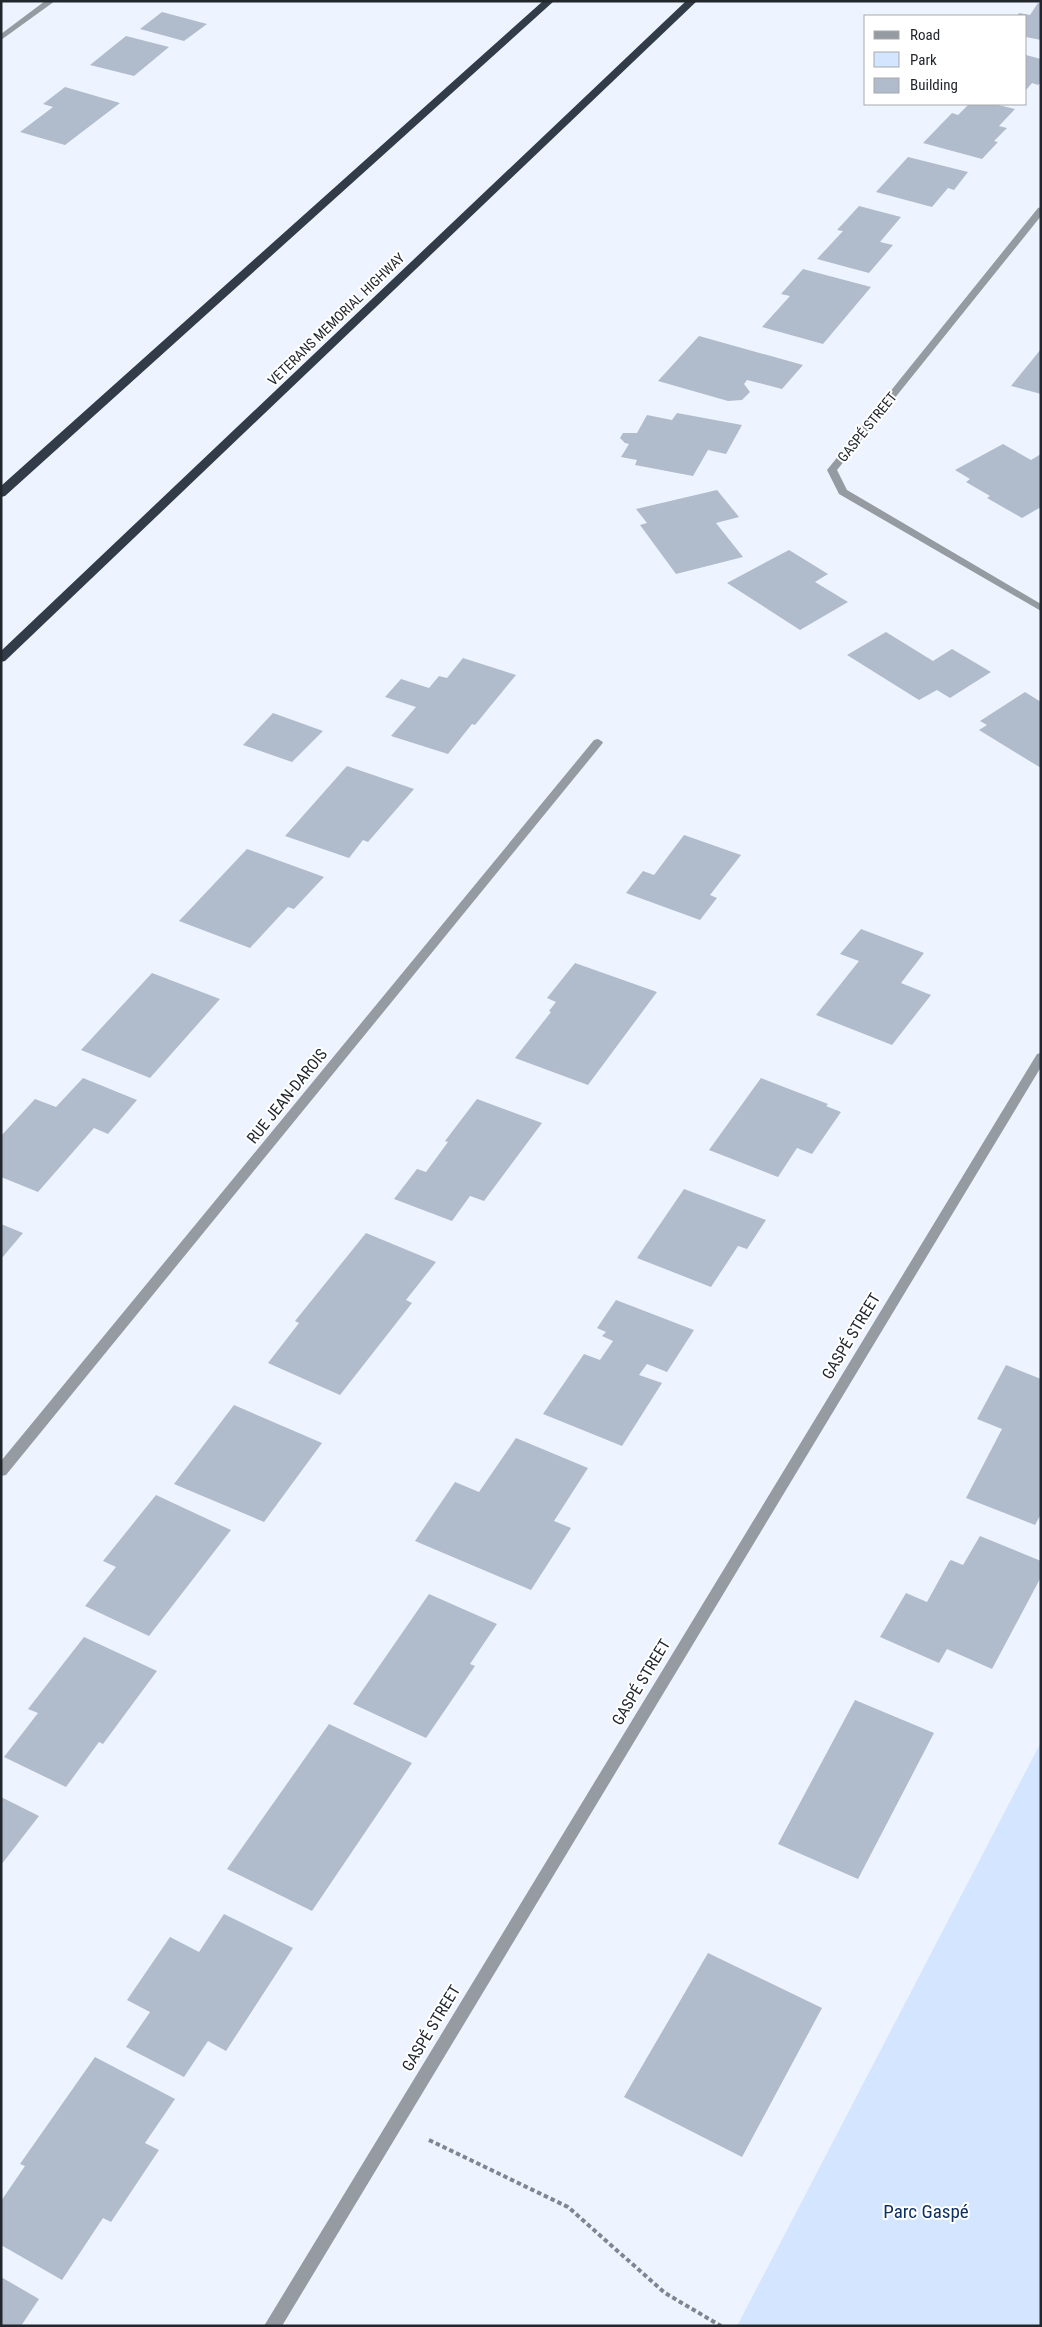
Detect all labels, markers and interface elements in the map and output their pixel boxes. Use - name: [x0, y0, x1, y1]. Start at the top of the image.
- legend: [864, 15, 1027, 105]
- text: Road: [910, 26, 940, 44]
- text: Park: [910, 51, 937, 69]
- text: Building: [910, 76, 958, 94]
- street label: VETERANS MEMORIAL HIGHWAY: [264, 249, 408, 389]
- street label: GASPÉ STREET: [833, 388, 900, 465]
- street label: RUE JEAN-DAROIS: [243, 1045, 331, 1147]
- street label: GASPÉ STREET: [818, 1290, 884, 1382]
- street label: GASPÉ STREET: [608, 1636, 674, 1728]
- street label: GASPÉ STREET: [398, 1982, 464, 2074]
- park label: Parc Gaspé: [883, 2200, 969, 2223]

